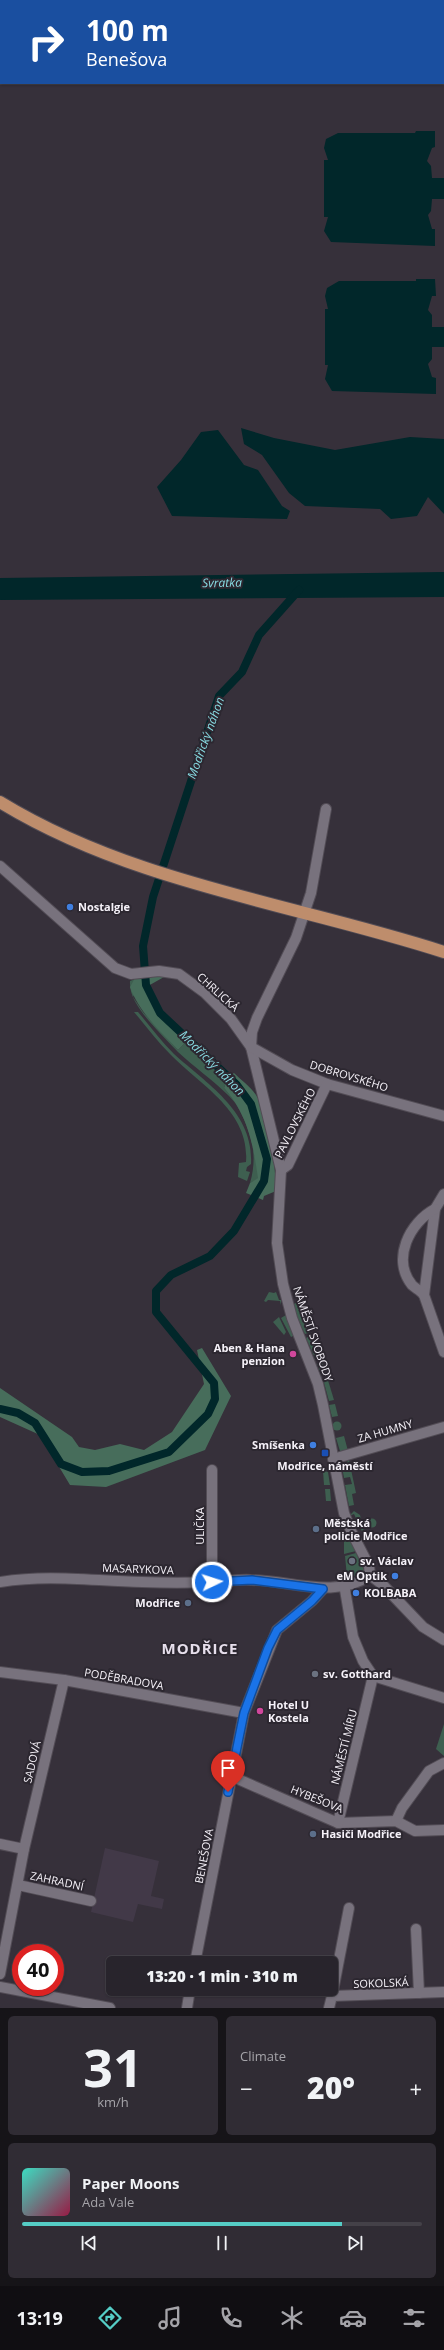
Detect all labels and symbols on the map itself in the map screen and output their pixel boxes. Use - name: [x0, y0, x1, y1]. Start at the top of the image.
- water label: Svratka: [202, 574, 242, 591]
- water label: Modřický náhon: [183, 695, 228, 781]
- place label: Nostalgie: [78, 899, 131, 914]
- marker: Nostalgie: [65, 902, 75, 912]
- street label: CHRLICKÁ: [194, 969, 242, 1014]
- water label: Modřický náhon: [176, 1026, 249, 1099]
- street label: DOBROVSKÉHO: [308, 1056, 390, 1095]
- street label: PAVLOVSKÉHO: [270, 1085, 319, 1160]
- street label: NÁMĚSTÍ SVOBODY: [290, 1284, 337, 1384]
- place label: Aben & Hana penzion: [214, 1340, 285, 1368]
- marker: Aben & Hana penzion: [288, 1349, 298, 1359]
- street label: ZA HUMNY: [356, 1415, 415, 1446]
- place label: Smíšenka: [252, 1437, 305, 1452]
- marker: Smíšenka: [308, 1440, 318, 1450]
- marker: Modřice, náměstí: [320, 1448, 330, 1458]
- place label: Modřice, náměstí: [277, 1458, 373, 1473]
- street label: ULIČKA: [192, 1507, 207, 1545]
- place label: Městská policie Modřice: [324, 1515, 408, 1543]
- marker: Městská policie Modřice: [311, 1524, 321, 1534]
- place label: sv. Václav: [360, 1553, 414, 1568]
- marker: sv. Václav: [347, 1556, 357, 1566]
- street label: MASARYKOVA: [102, 1560, 174, 1577]
- position arrow: [191, 1561, 233, 1603]
- place label: eM Optik: [337, 1568, 387, 1583]
- marker: eM Optik: [390, 1571, 400, 1581]
- place label: KOLBABA: [364, 1585, 417, 1600]
- marker: KOLBABA: [351, 1588, 361, 1598]
- place label: Modřice: [135, 1595, 180, 1610]
- marker: Modřice: [183, 1598, 193, 1608]
- district label: MODŘICE: [161, 1638, 239, 1658]
- street label: PODĚBRADOVA: [83, 1664, 165, 1693]
- place label: sv. Gotthard: [323, 1666, 391, 1681]
- marker: sv. Gotthard: [310, 1669, 320, 1679]
- place label: Hotel U Kostela: [268, 1697, 309, 1725]
- marker: Hotel U Kostela: [255, 1706, 265, 1716]
- street label: NÁMĚSTÍ MÍRU: [327, 1708, 360, 1786]
- street label: SADOVÁ: [19, 1739, 44, 1785]
- pin: [211, 1751, 245, 1792]
- street label: HYBEŠOVA: [289, 1781, 346, 1816]
- place label: Hasiči Modřice: [321, 1826, 402, 1841]
- street label: BENEŠOVA: [191, 1827, 216, 1885]
- marker: Hasiči Modřice: [308, 1829, 318, 1839]
- street label: ZAHRADNÍ: [29, 1868, 86, 1894]
- speed limit sign: 40: [12, 1944, 64, 1996]
- street label: SOKOLSKÁ: [353, 1974, 409, 1991]

